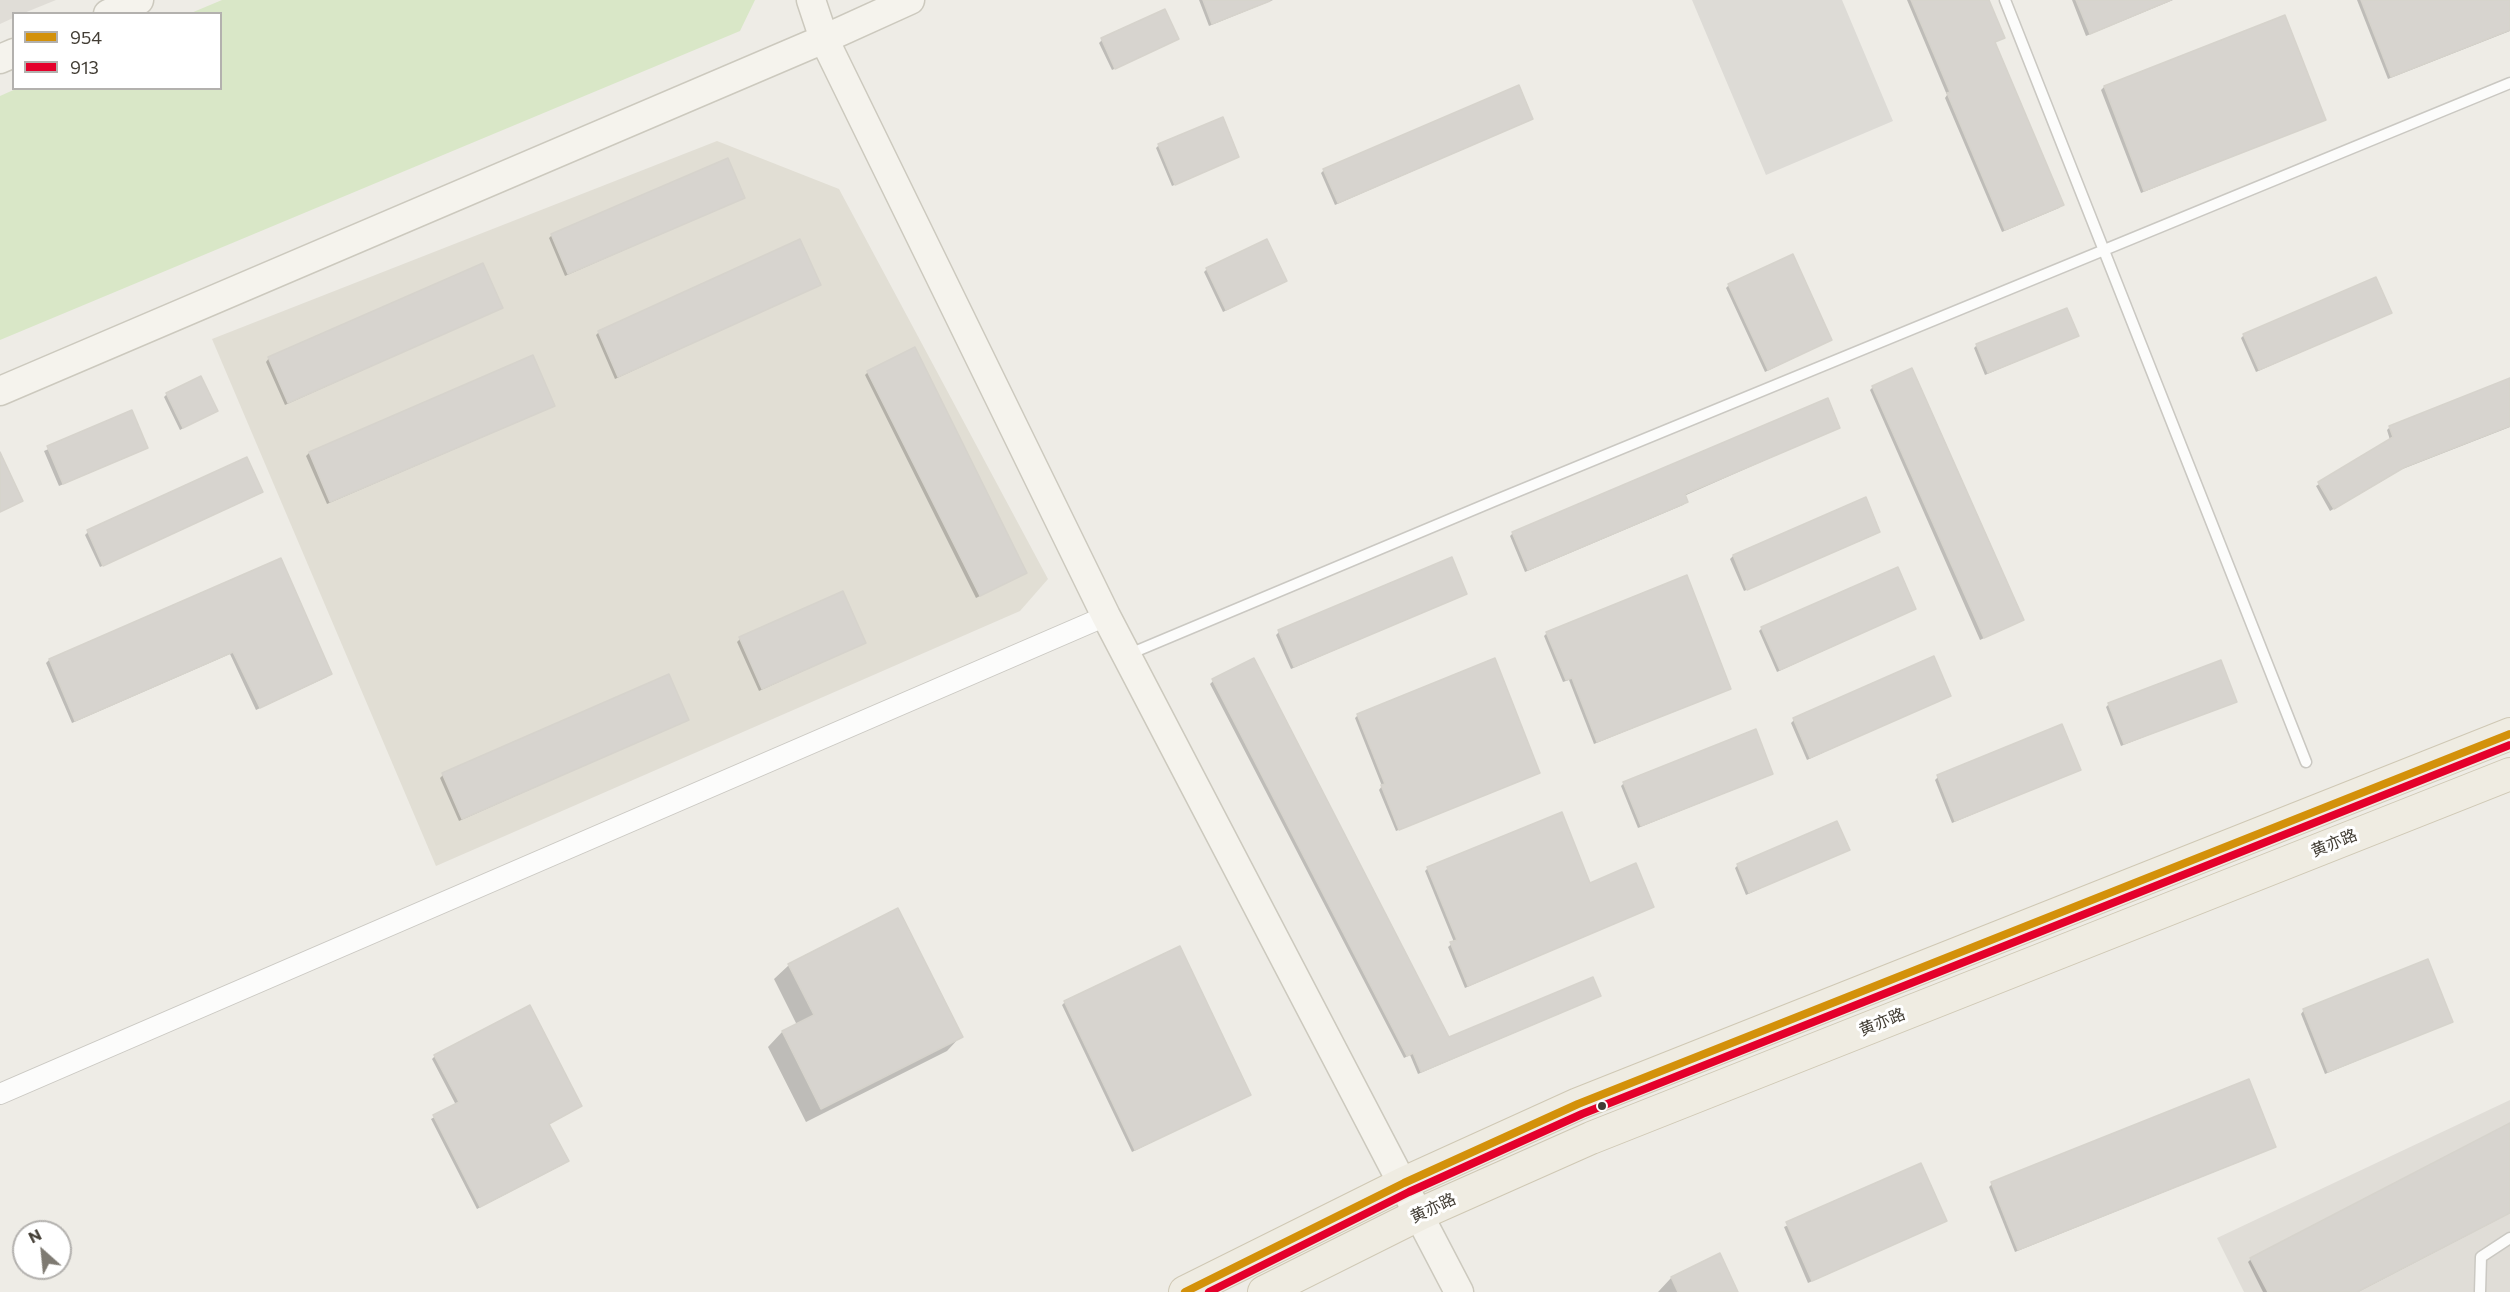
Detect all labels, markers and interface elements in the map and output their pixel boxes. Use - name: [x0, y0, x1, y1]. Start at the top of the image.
- legend: [12, 12, 222, 90]
- text: 954: [70, 26, 102, 48]
- text: 913: [70, 56, 99, 78]
- street label: 黄亦路: [2308, 825, 2360, 861]
- street label: 黄亦路: [1856, 1004, 1908, 1040]
- unlabelled marker: [1596, 1100, 1608, 1112]
- street label: 黄亦路: [1407, 1189, 1459, 1227]
- north arrow: [12, 1220, 72, 1280]
- text: N: [25, 1224, 44, 1246]

